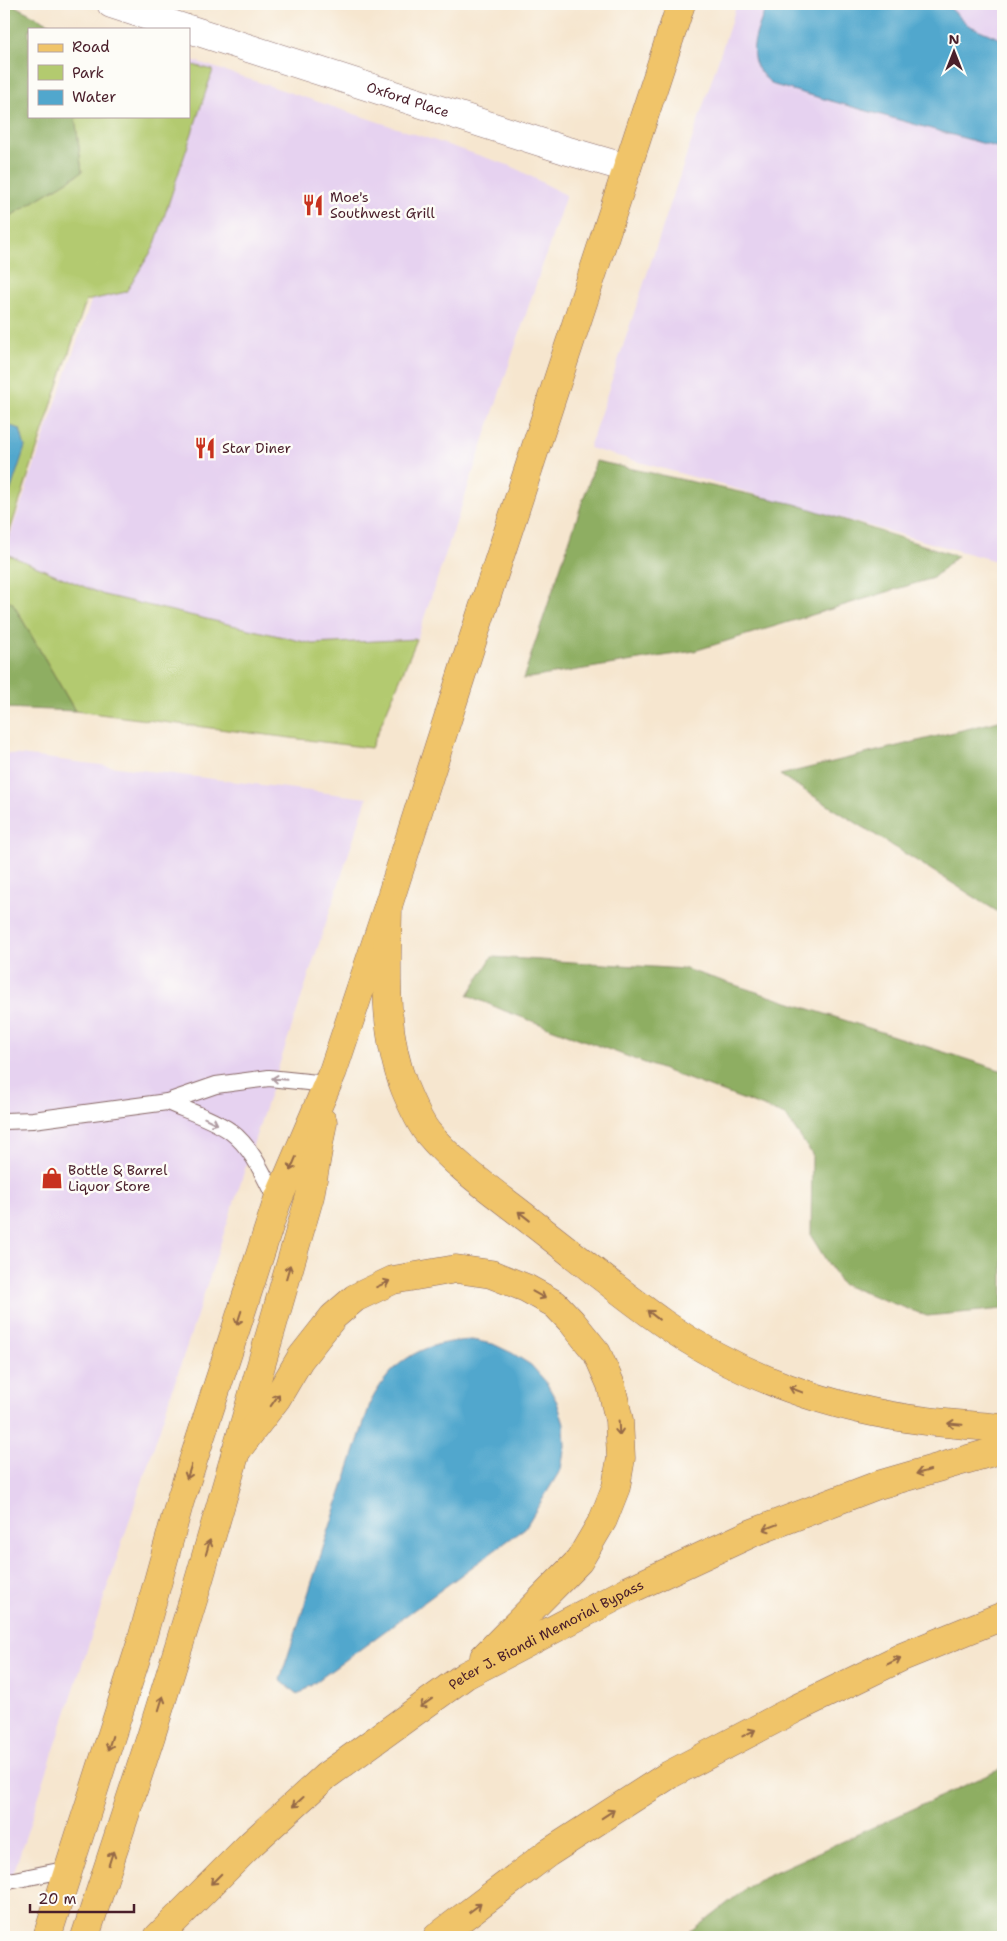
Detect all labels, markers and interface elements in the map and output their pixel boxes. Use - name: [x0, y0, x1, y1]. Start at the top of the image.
- legend: [28, 28, 190, 118]
- north arrow: [930, 28, 980, 78]
- text: N: [948, 30, 960, 48]
- text: Road: [72, 37, 110, 57]
- text: Park: [72, 63, 104, 83]
- street label: Oxford Place: [364, 78, 452, 121]
- text: Water: [72, 87, 116, 107]
- place label: Moe's Southwest Grill: [330, 188, 435, 222]
- restaurant icon: Moe's Southwest Grill: [300, 192, 326, 218]
- restaurant icon: Star Diner: [192, 435, 218, 461]
- place label: Star Diner: [222, 439, 292, 457]
- one-way arrow: [271, 1074, 287, 1084]
- one-way arrow: [204, 1116, 219, 1126]
- one-way arrow: [287, 1156, 297, 1171]
- place label: Bottle & Barrel Liquor Store: [68, 1161, 168, 1195]
- shop icon: Bottle & Barrel Liquor Store: [39, 1165, 65, 1191]
- one-way arrow: [518, 1210, 531, 1221]
- one-way arrow: [283, 1265, 293, 1281]
- one-way arrow: [375, 1279, 390, 1289]
- one-way arrow: [531, 1290, 546, 1300]
- one-way arrow: [234, 1309, 244, 1325]
- one-way arrow: [647, 1310, 660, 1321]
- one-way arrow: [789, 1385, 804, 1394]
- one-way arrow: [270, 1394, 280, 1408]
- one-way arrow: [947, 1419, 963, 1429]
- one-way arrow: [615, 1420, 624, 1436]
- one-way arrow: [184, 1464, 193, 1480]
- one-way arrow: [915, 1468, 931, 1478]
- one-way arrow: [763, 1522, 778, 1532]
- one-way arrow: [204, 1540, 214, 1556]
- street label: Peter J. Biondi Memorial Bypass: [445, 1575, 646, 1694]
- one-way arrow: [886, 1656, 901, 1665]
- one-way arrow: [157, 1695, 167, 1711]
- one-way arrow: [419, 1698, 433, 1708]
- one-way arrow: [741, 1728, 756, 1737]
- one-way arrow: [104, 1734, 114, 1750]
- one-way arrow: [291, 1796, 304, 1808]
- one-way arrow: [601, 1809, 615, 1819]
- one-way arrow: [107, 1850, 117, 1866]
- one-way arrow: [210, 1873, 222, 1885]
- scale bar: [30, 1881, 134, 1913]
- text: 20 m: [38, 1889, 77, 1909]
- one-way arrow: [468, 1902, 481, 1913]

